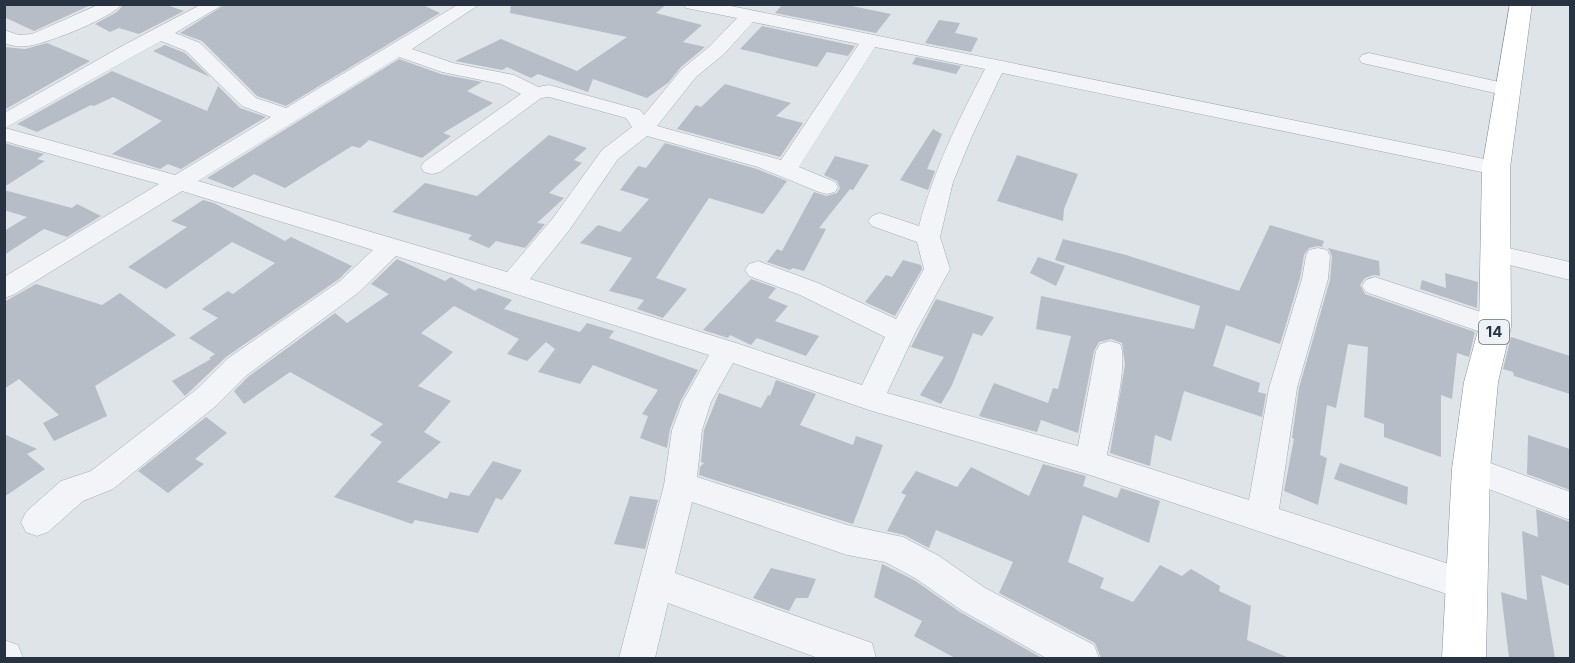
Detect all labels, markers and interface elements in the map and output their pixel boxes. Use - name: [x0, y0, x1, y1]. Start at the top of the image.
- road number: 14: [1479, 320, 1509, 344]

